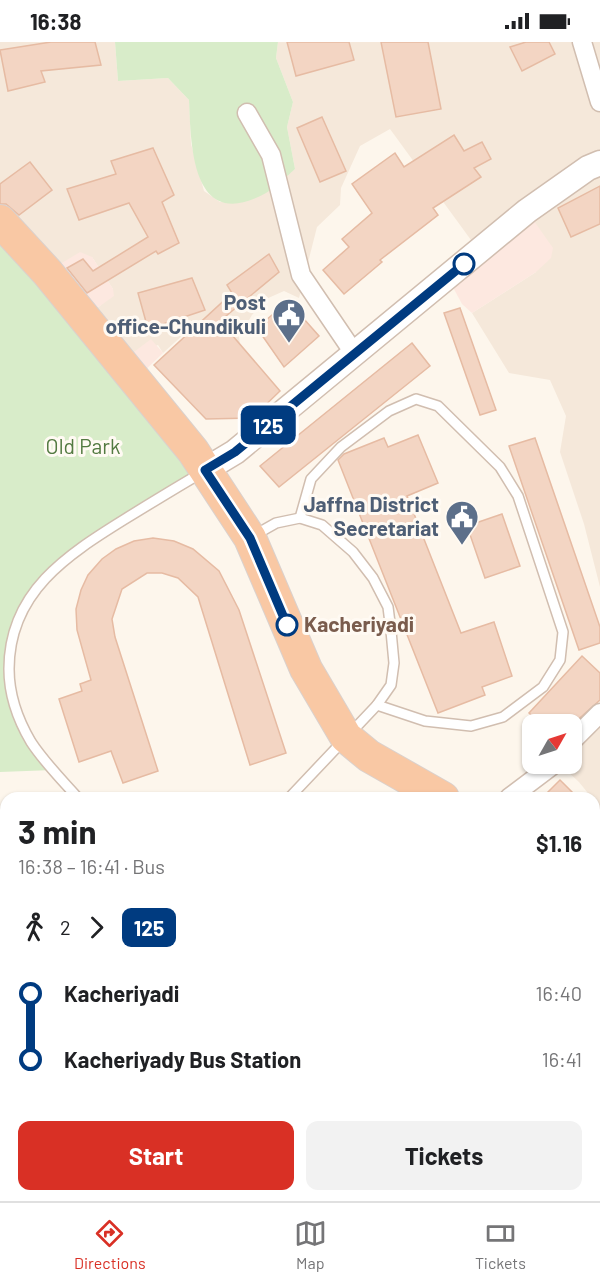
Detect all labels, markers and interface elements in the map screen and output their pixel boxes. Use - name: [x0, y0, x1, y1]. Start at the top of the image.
- text: 16:38: [30, 8, 81, 34]
- unlabelled marker: [453, 253, 475, 275]
- place label: Post office-Chundikuli: [105, 289, 266, 338]
- public building icon: Post office-Chundikuli: [271, 297, 307, 344]
- line badge: 125: [234, 406, 302, 445]
- text: 125: [253, 413, 283, 438]
- park label: Old Park: [46, 433, 120, 458]
- place label: Jaffna District Secretariat: [303, 491, 439, 540]
- public building icon: Jaffna District Secretariat: [444, 499, 480, 546]
- place label: Kacheriyadi: [304, 611, 414, 636]
- marker: Kacheriyadi: [276, 614, 298, 636]
- north arrow: [522, 714, 582, 774]
- map controls: [522, 714, 582, 774]
- text: 3 min: [18, 811, 96, 851]
- text: $1.16: [536, 830, 582, 856]
- text: 16:38 – 16:41 · Bus: [18, 854, 165, 878]
- icon: walk: [18, 911, 51, 944]
- icon: forward: [80, 911, 113, 944]
- text: 2: [60, 915, 71, 939]
- text: 125: [134, 915, 164, 940]
- text: Kacheriyadi: [64, 980, 179, 1006]
- text: 16:40: [536, 981, 582, 1005]
- text: Kacheriyady Bus Station: [64, 1046, 301, 1072]
- text: 16:41: [542, 1047, 582, 1071]
- button: Start: [18, 1121, 294, 1190]
- button: Tickets: [306, 1121, 582, 1190]
- tab: Directions: [74, 1217, 146, 1272]
- tab: Map: [294, 1217, 327, 1272]
- tab: Tickets: [475, 1217, 526, 1272]

